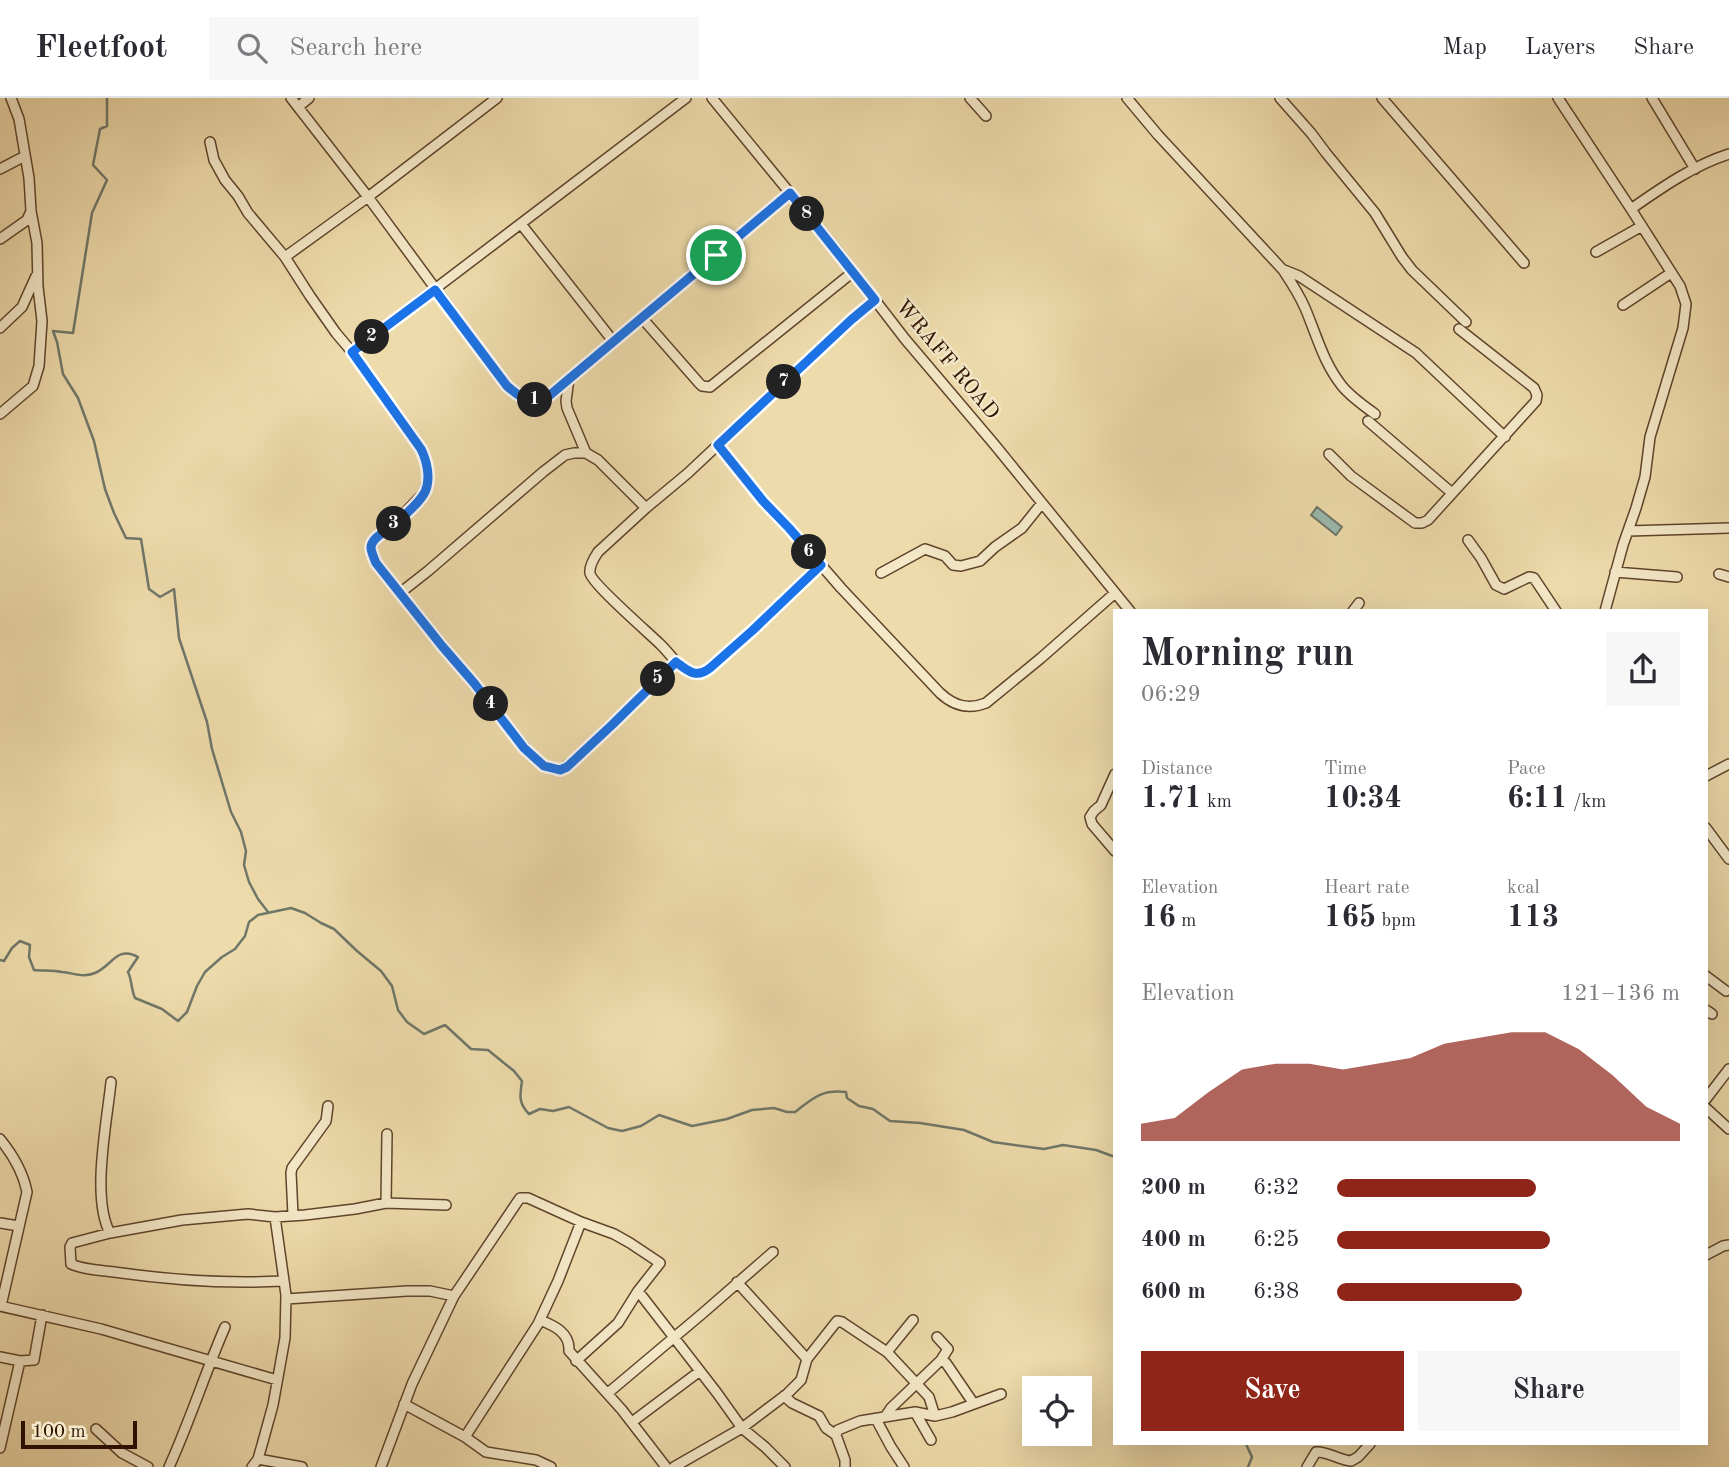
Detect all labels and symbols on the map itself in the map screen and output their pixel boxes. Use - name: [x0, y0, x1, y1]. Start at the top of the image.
- pin: 8: [790, 197, 824, 232]
- pin: [686, 225, 746, 285]
- street label: WRAFF ROAD: [891, 296, 1003, 424]
- pin: 2: [354, 320, 390, 354]
- pin: 7: [766, 364, 802, 400]
- pin: 1: [518, 382, 552, 418]
- pin: 3: [376, 506, 412, 542]
- pin: 6: [792, 534, 826, 570]
- pin: 5: [640, 662, 676, 696]
- pin: 4: [474, 686, 508, 722]
- scale bar: [21, 1418, 136, 1450]

